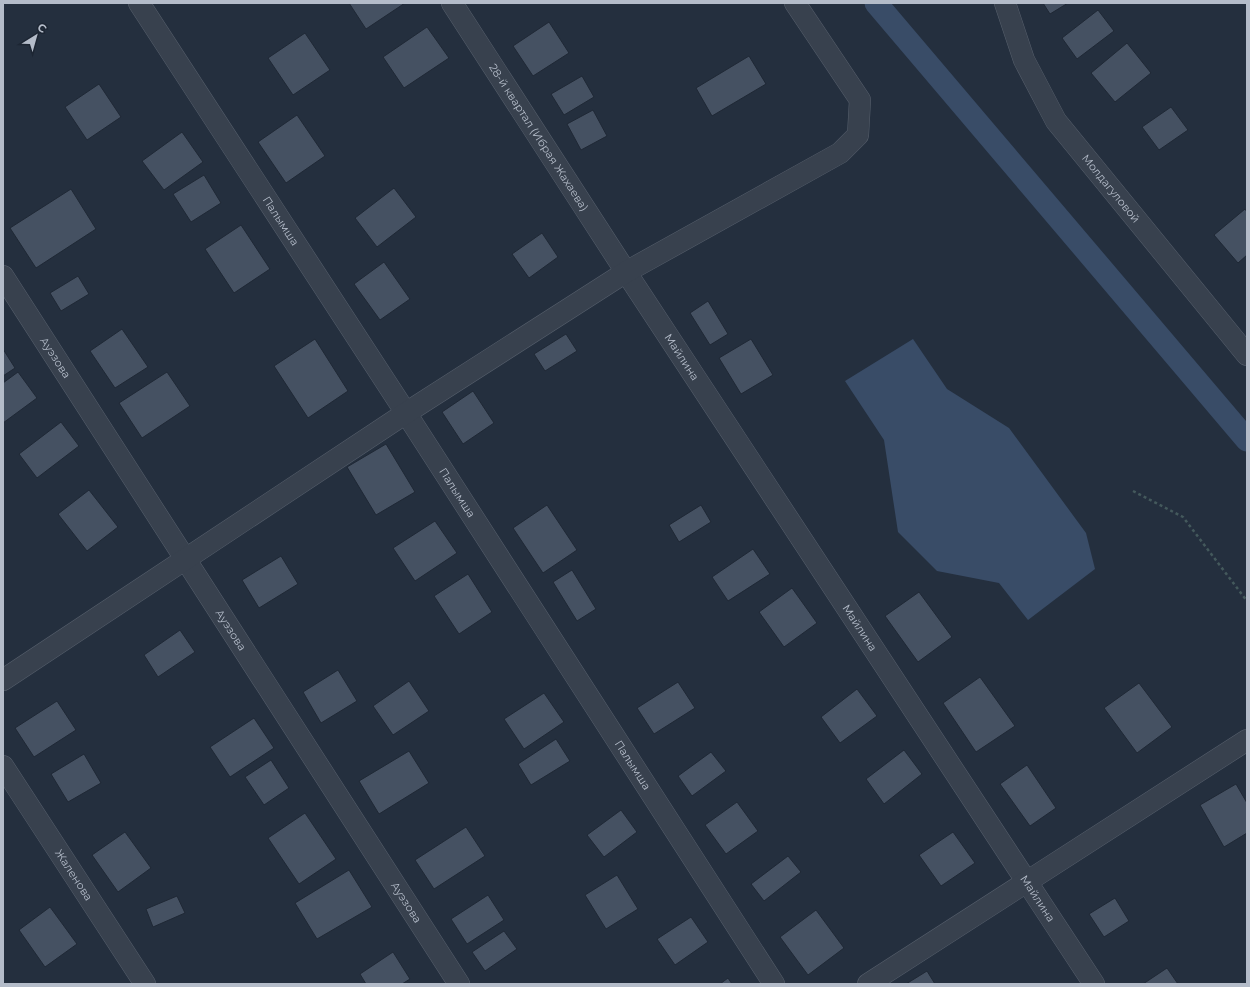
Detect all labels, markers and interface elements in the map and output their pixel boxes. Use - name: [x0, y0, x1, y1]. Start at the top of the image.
- north arrow: [16, 16, 56, 56]
- text: С: [35, 20, 49, 36]
- street label: 28-й квартал (Ибрая Жахаева): [486, 61, 592, 214]
- street label: Молдагуловой: [1079, 151, 1143, 226]
- street label: Палымша: [260, 193, 302, 248]
- street label: Майлина: [661, 331, 702, 383]
- street label: Ауэзова: [37, 334, 74, 381]
- street label: Палымша: [436, 465, 478, 520]
- street label: Майлина: [839, 602, 880, 654]
- street label: Ауэзова: [213, 607, 249, 653]
- street label: Палымша: [612, 737, 654, 792]
- street label: Жаленова: [52, 847, 96, 903]
- street label: Майлина: [1017, 872, 1058, 924]
- street label: Ауэзова: [388, 879, 425, 926]

